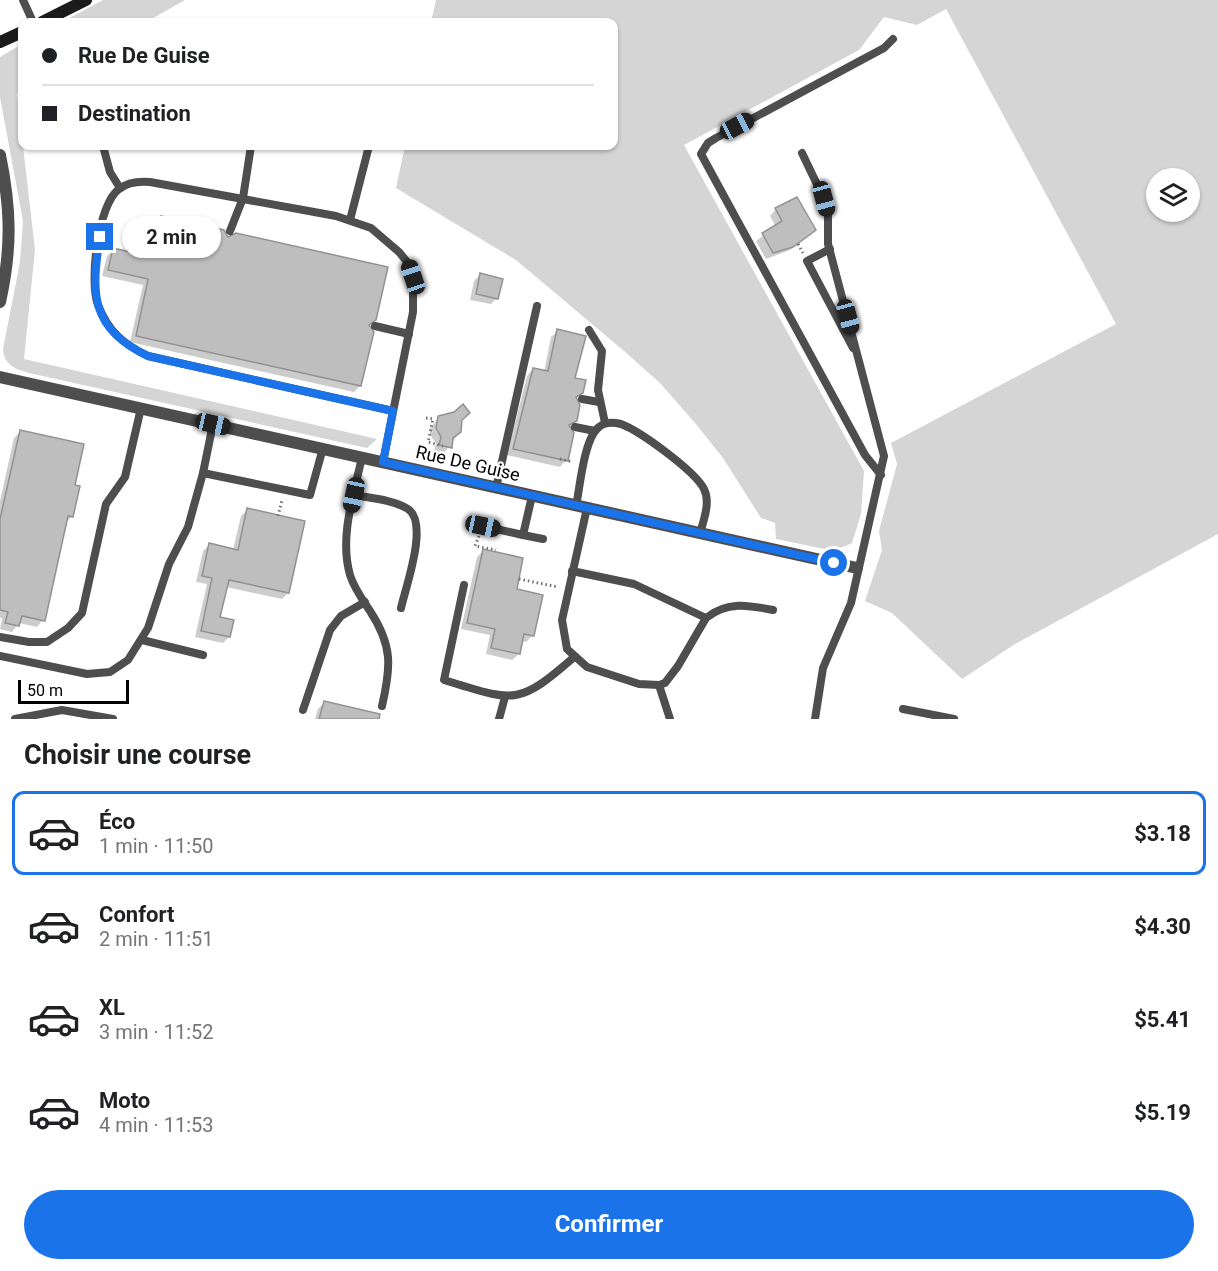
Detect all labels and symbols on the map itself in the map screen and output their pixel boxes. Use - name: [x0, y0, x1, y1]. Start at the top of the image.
- car: [717, 110, 757, 142]
- car: [811, 179, 837, 219]
- callout: 2 min: [121, 216, 220, 258]
- route end: [86, 223, 113, 250]
- car: [399, 257, 427, 297]
- car: [835, 297, 861, 337]
- car: [193, 411, 233, 437]
- street label: Rue De Guise: [414, 441, 522, 485]
- car: [341, 476, 367, 514]
- car: [464, 513, 502, 539]
- route start: [820, 549, 847, 576]
- scale bar: [18, 677, 129, 704]

